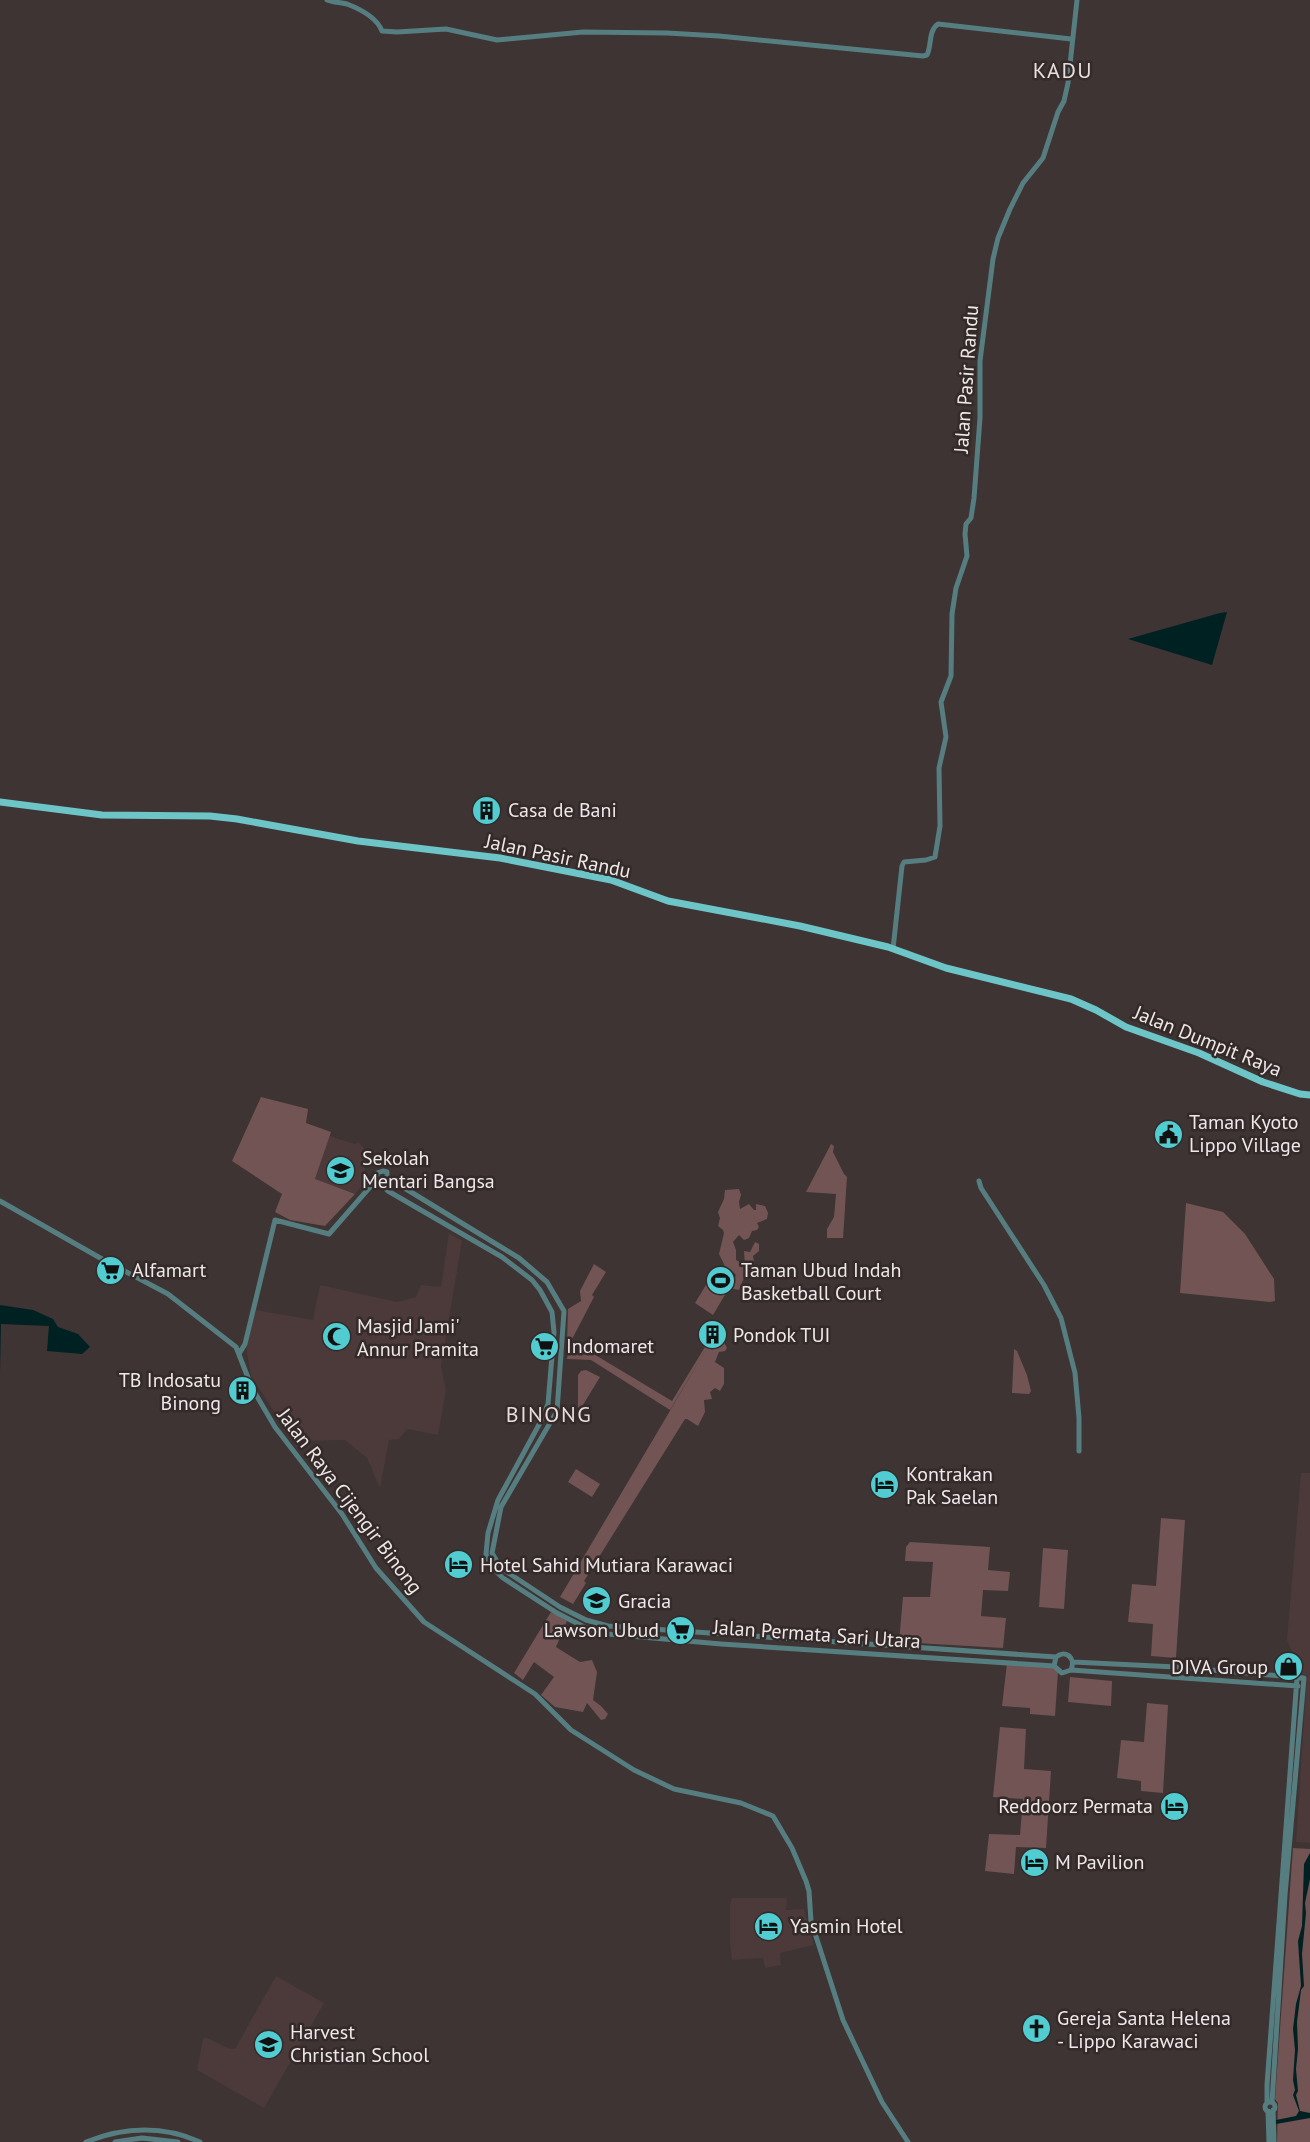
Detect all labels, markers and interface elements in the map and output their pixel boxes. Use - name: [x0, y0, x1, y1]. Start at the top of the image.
- district label: KADU: [1033, 56, 1093, 84]
- street label: Jalan Pasir Randu: [948, 304, 984, 455]
- building icon: Casa de Bani: [471, 794, 503, 826]
- place label: Casa de Bani: [508, 797, 617, 823]
- street label: Jalan Pasir Randu: [482, 828, 633, 884]
- street label: Jalan Dumpit Raya: [1129, 999, 1286, 1082]
- place label: Taman Kyoto Lippo Village: [1189, 1109, 1301, 1158]
- public building icon: Taman Kyoto Lippo Village: [1152, 1118, 1184, 1150]
- place label: Sekolah Mentari Bangsa: [362, 1145, 495, 1194]
- school or university icon: Sekolah Mentari Bangsa: [325, 1154, 357, 1186]
- supermarket icon: Alfamart: [95, 1254, 127, 1286]
- place label: Alfamart: [132, 1257, 206, 1283]
- place label: Taman Ubud Indah Basketball Court: [741, 1257, 901, 1306]
- sports icon: Taman Ubud Indah Basketball Court: [704, 1265, 736, 1297]
- place label: Masjid Jami' Annur Pramita: [357, 1313, 479, 1362]
- building icon: Pondok TUI: [696, 1319, 728, 1351]
- mosque icon: Masjid Jami' Annur Pramita: [320, 1321, 352, 1353]
- place label: Pondok TUI: [733, 1322, 830, 1348]
- supermarket icon: Indomaret: [529, 1330, 561, 1362]
- place label: Indomaret: [566, 1333, 654, 1359]
- place label: TB Indosatu Binong: [119, 1367, 221, 1416]
- building icon: TB Indosatu Binong: [226, 1375, 258, 1407]
- district label: BINONG: [506, 1400, 592, 1428]
- street label: Jalan Raya Cijengir Binong: [271, 1402, 428, 1599]
- place label: Kontrakan Pak Saelan: [906, 1461, 998, 1510]
- hotel icon: Kontrakan Pak Saelan: [869, 1469, 901, 1501]
- hotel icon: Hotel Sahid Mutiara Karawaci: [443, 1549, 475, 1581]
- place label: Hotel Sahid Mutiara Karawaci: [480, 1552, 733, 1578]
- school or university icon: Gracia: [581, 1585, 613, 1617]
- place label: Gracia: [618, 1588, 671, 1614]
- supermarket icon: Lawson Ubud: [664, 1614, 696, 1646]
- street label: Jalan Permata Sari Utara: [711, 1614, 922, 1654]
- place label: Lawson Ubud: [544, 1617, 659, 1643]
- shop icon: DIVA Group: [1273, 1651, 1305, 1683]
- place label: DIVA Group: [1171, 1654, 1268, 1680]
- hotel icon: Reddoorz Permata: [1158, 1790, 1190, 1822]
- place label: Reddoorz Permata: [998, 1793, 1153, 1819]
- hotel icon: M Pavilion: [1018, 1846, 1050, 1878]
- place label: M Pavilion: [1055, 1849, 1144, 1875]
- hotel icon: Yasmin Hotel: [753, 1910, 785, 1942]
- place label: Yasmin Hotel: [790, 1913, 903, 1939]
- place label: Gereja Santa Helena - Lippo Karawaci: [1057, 2005, 1231, 2054]
- church icon: Gereja Santa Helena - Lippo Karawaci: [1020, 2013, 1052, 2045]
- place label: Harvest Christian School: [290, 2019, 429, 2068]
- school or university icon: Harvest Christian School: [253, 2028, 285, 2060]

